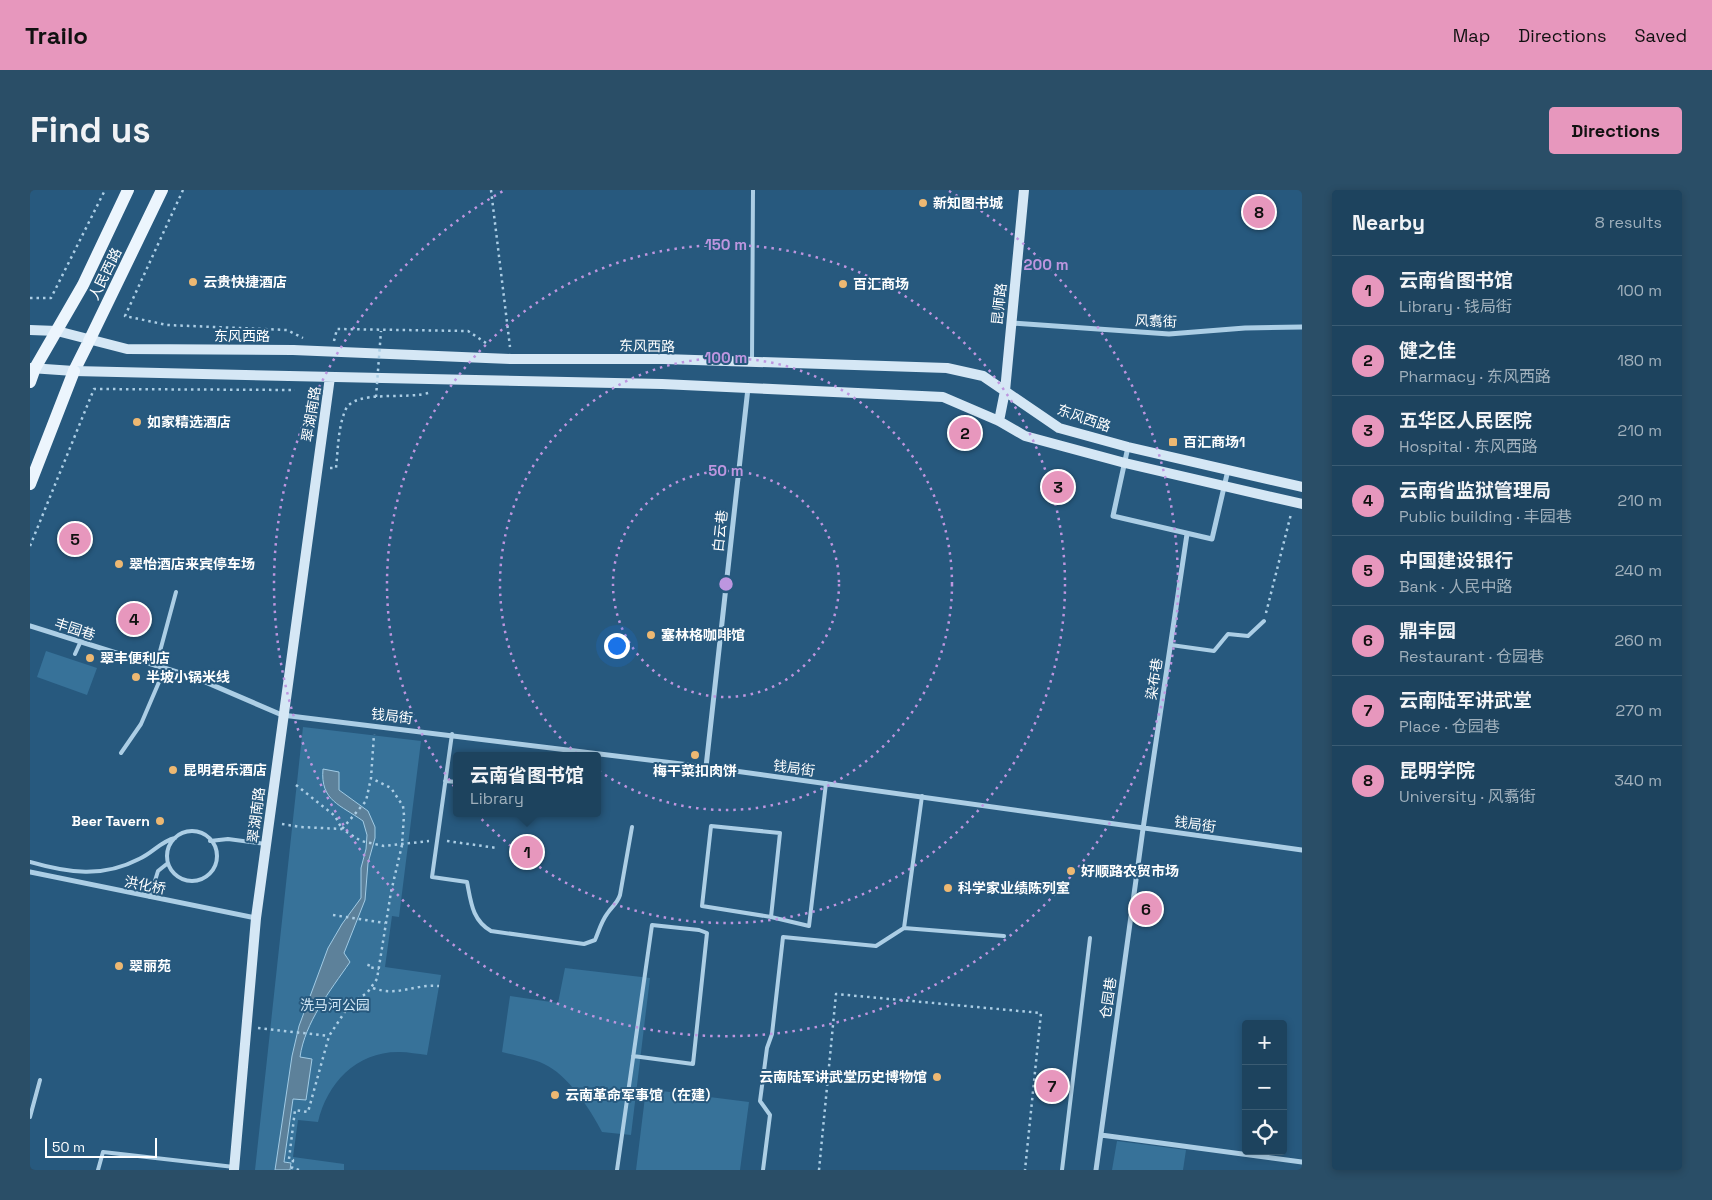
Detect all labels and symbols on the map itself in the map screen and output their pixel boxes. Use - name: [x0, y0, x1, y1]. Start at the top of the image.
- pin: 8: [1243, 193, 1275, 231]
- place label: 新知图书城: [933, 194, 1003, 212]
- marker: 新知图书城: [917, 197, 929, 209]
- text: 150 m: [705, 235, 747, 254]
- street label: 人民西路: [85, 245, 125, 303]
- text: 200 m: [1024, 255, 1068, 274]
- place label: 云贵快捷酒店: [203, 273, 287, 291]
- place label: 百汇商场: [853, 275, 909, 293]
- marker: 云贵快捷酒店: [187, 276, 199, 288]
- marker: 百汇商场: [837, 278, 849, 290]
- street label: 昆师路: [988, 282, 1010, 326]
- street label: 风翥街: [1135, 311, 1177, 331]
- street label: 东风西路: [214, 327, 270, 345]
- street label: 东风西路: [619, 337, 675, 355]
- text: 100 m: [705, 348, 747, 367]
- street label: 翠湖南路: [298, 385, 324, 443]
- street label: 东风西路: [1055, 400, 1113, 436]
- place label: 如家精选酒店: [147, 413, 231, 431]
- pin: 2: [949, 414, 981, 452]
- marker: 如家精选酒店: [131, 416, 143, 428]
- place label: 百汇商场1: [1183, 433, 1245, 451]
- marker: 百汇商场1: [1167, 436, 1179, 448]
- text: 50 m: [708, 461, 744, 480]
- pin: 3: [1042, 468, 1074, 506]
- street label: 白云巷: [709, 509, 731, 553]
- pin: 5: [59, 520, 91, 558]
- place label: 翠怡酒店来宾停车场: [129, 555, 255, 573]
- marker: 翠怡酒店来宾停车场: [113, 558, 125, 570]
- centre of rings: [717, 575, 735, 593]
- pin: 4: [118, 600, 150, 638]
- street label: 丰园巷: [52, 614, 98, 644]
- place label: 塞林格咖啡馆: [661, 626, 745, 644]
- marker: 塞林格咖啡馆: [645, 629, 657, 641]
- your location: [604, 633, 630, 659]
- place label: 翠丰便利店: [100, 649, 170, 667]
- marker: 翠丰便利店: [84, 652, 96, 664]
- street label: 染布巷: [1142, 657, 1166, 701]
- place label: 半坡小锅米线: [146, 668, 230, 686]
- marker: 半坡小锅米线: [130, 671, 142, 683]
- street label: 钱局街: [370, 705, 414, 727]
- marker: 梅干菜扣肉饼: [689, 749, 701, 761]
- street label: 钱局街: [772, 756, 816, 780]
- place label: 昆明君乐酒店: [183, 761, 267, 779]
- place label: 梅干菜扣肉饼: [653, 762, 737, 780]
- marker: 昆明君乐酒店: [167, 764, 179, 776]
- street label: 翠湖南路: [244, 786, 268, 844]
- place label: Beer Tavern: [71, 812, 150, 830]
- street label: 钱局街: [1173, 812, 1217, 836]
- marker: Beer Tavern: [154, 815, 166, 827]
- pin: 1: [511, 833, 543, 871]
- place label: 好顺路农贸市场: [1081, 862, 1179, 880]
- marker: 好顺路农贸市场: [1065, 865, 1077, 877]
- street label: 洪化桥: [123, 872, 167, 898]
- place label: 科学家业绩陈列室: [958, 879, 1070, 897]
- marker: 科学家业绩陈列室: [942, 882, 954, 894]
- pin: 6: [1130, 890, 1162, 928]
- place label: 翠丽苑: [129, 957, 171, 975]
- marker: 翠丽苑: [113, 960, 125, 972]
- street label: 仓园巷: [1096, 976, 1120, 1020]
- park label: 洗马河公园: [300, 996, 370, 1014]
- pin: 7: [1036, 1067, 1068, 1105]
- place label: 云南陆军讲武堂历史博物馆: [759, 1068, 927, 1086]
- marker: 云南陆军讲武堂历史博物馆: [931, 1071, 943, 1083]
- place label: 云南革命军事馆（在建）: [565, 1086, 719, 1104]
- marker: 云南革命军事馆（在建）: [549, 1089, 561, 1101]
- scale bar: [45, 1135, 158, 1158]

